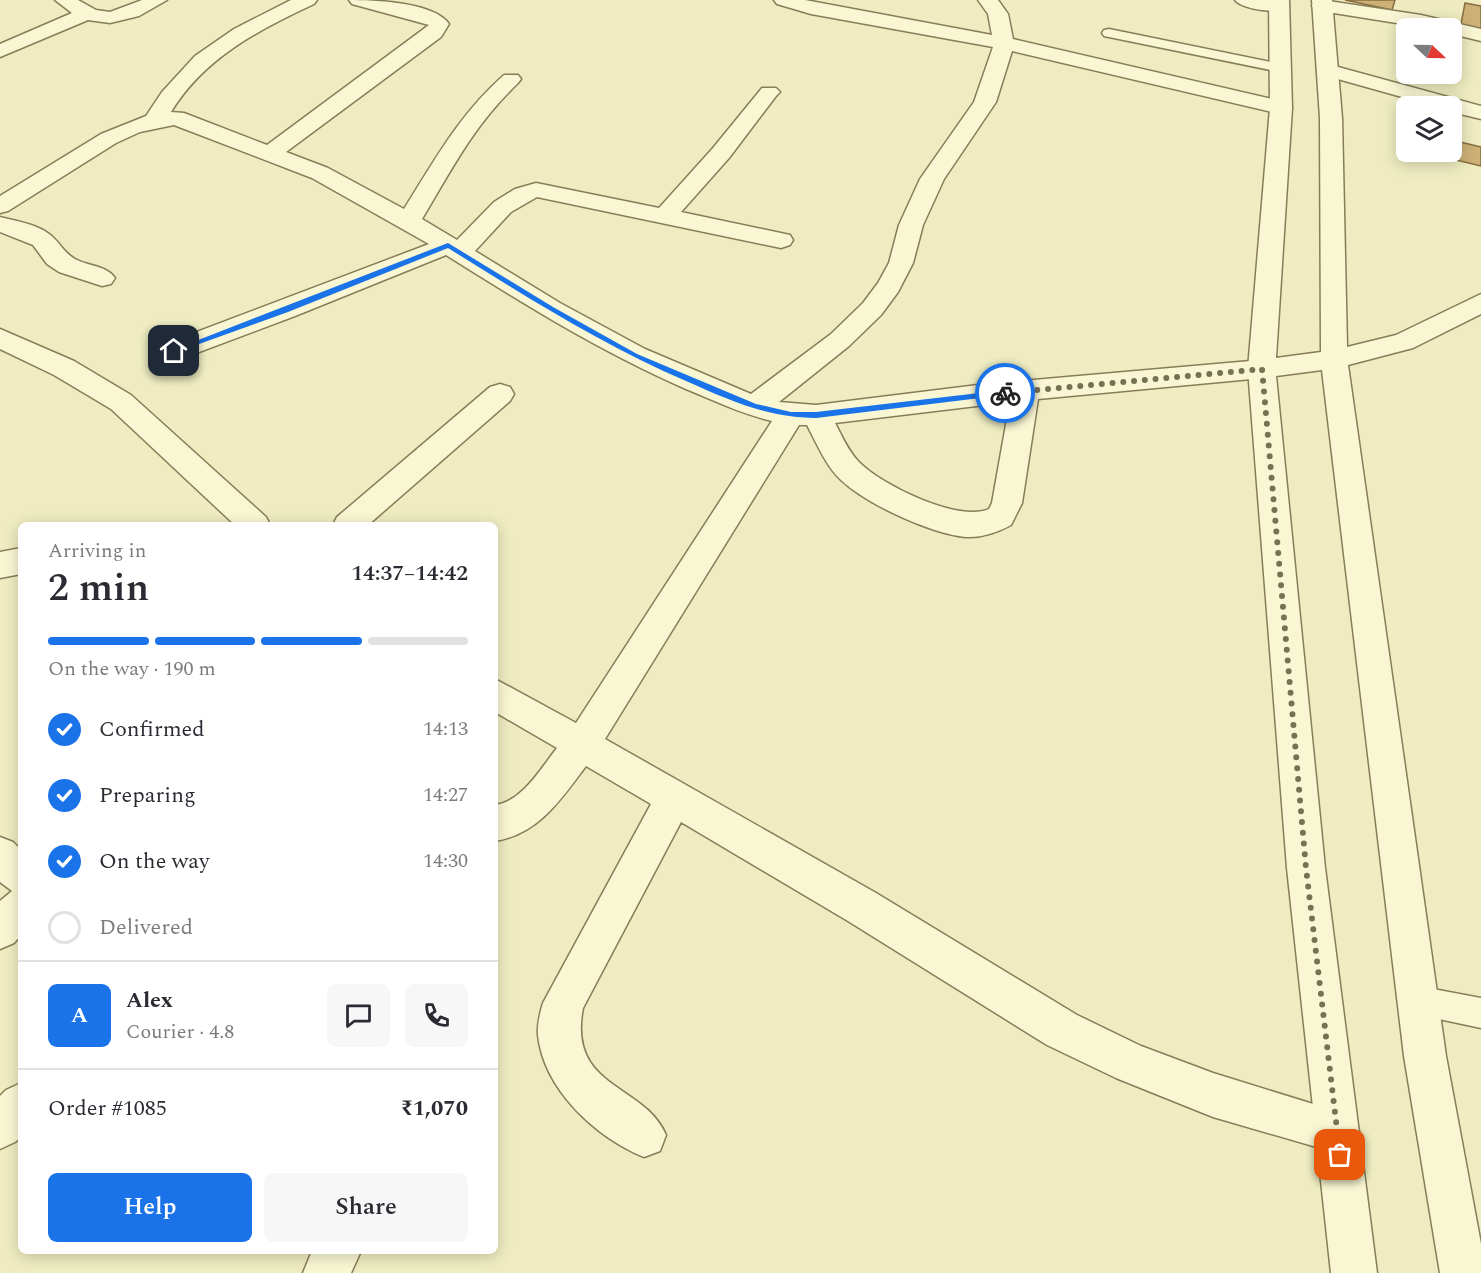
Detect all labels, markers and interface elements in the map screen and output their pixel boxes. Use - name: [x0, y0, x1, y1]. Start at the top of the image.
- north arrow: [1396, 18, 1462, 84]
- map controls: [1396, 18, 1462, 162]
- button: layers: [1396, 96, 1462, 162]
- pin: [148, 325, 199, 376]
- icon: home: [157, 334, 190, 367]
- courier: [975, 363, 1035, 423]
- icon: bike: [989, 377, 1022, 410]
- text: Arriving in: [48, 536, 146, 566]
- text: 14:37–14:42: [351, 557, 468, 590]
- text: 2 min: [48, 559, 149, 618]
- text: On the way · 190 m: [48, 654, 216, 684]
- icon: check: [48, 713, 81, 746]
- text: Confirmed: [99, 713, 205, 746]
- text: 14:13: [423, 714, 468, 744]
- icon: check: [48, 779, 81, 812]
- text: Preparing: [99, 779, 196, 812]
- text: 14:27: [423, 780, 468, 810]
- icon: check: [48, 845, 81, 878]
- text: On the way: [99, 845, 210, 878]
- text: 14:30: [423, 846, 468, 876]
- text: Delivered: [99, 911, 193, 944]
- text: Alex: [126, 984, 173, 1017]
- button: chat: [327, 984, 390, 1047]
- button: phone: [405, 984, 468, 1047]
- text: A: [71, 999, 88, 1032]
- text: Courier · 4.8: [126, 1017, 234, 1047]
- text: Order #1085: [48, 1092, 167, 1125]
- text: ₹1,070: [400, 1092, 468, 1125]
- pin: [1314, 1129, 1365, 1180]
- icon: bag: [1323, 1138, 1356, 1171]
- button: Help: [48, 1173, 252, 1242]
- button: Share: [264, 1173, 468, 1242]

